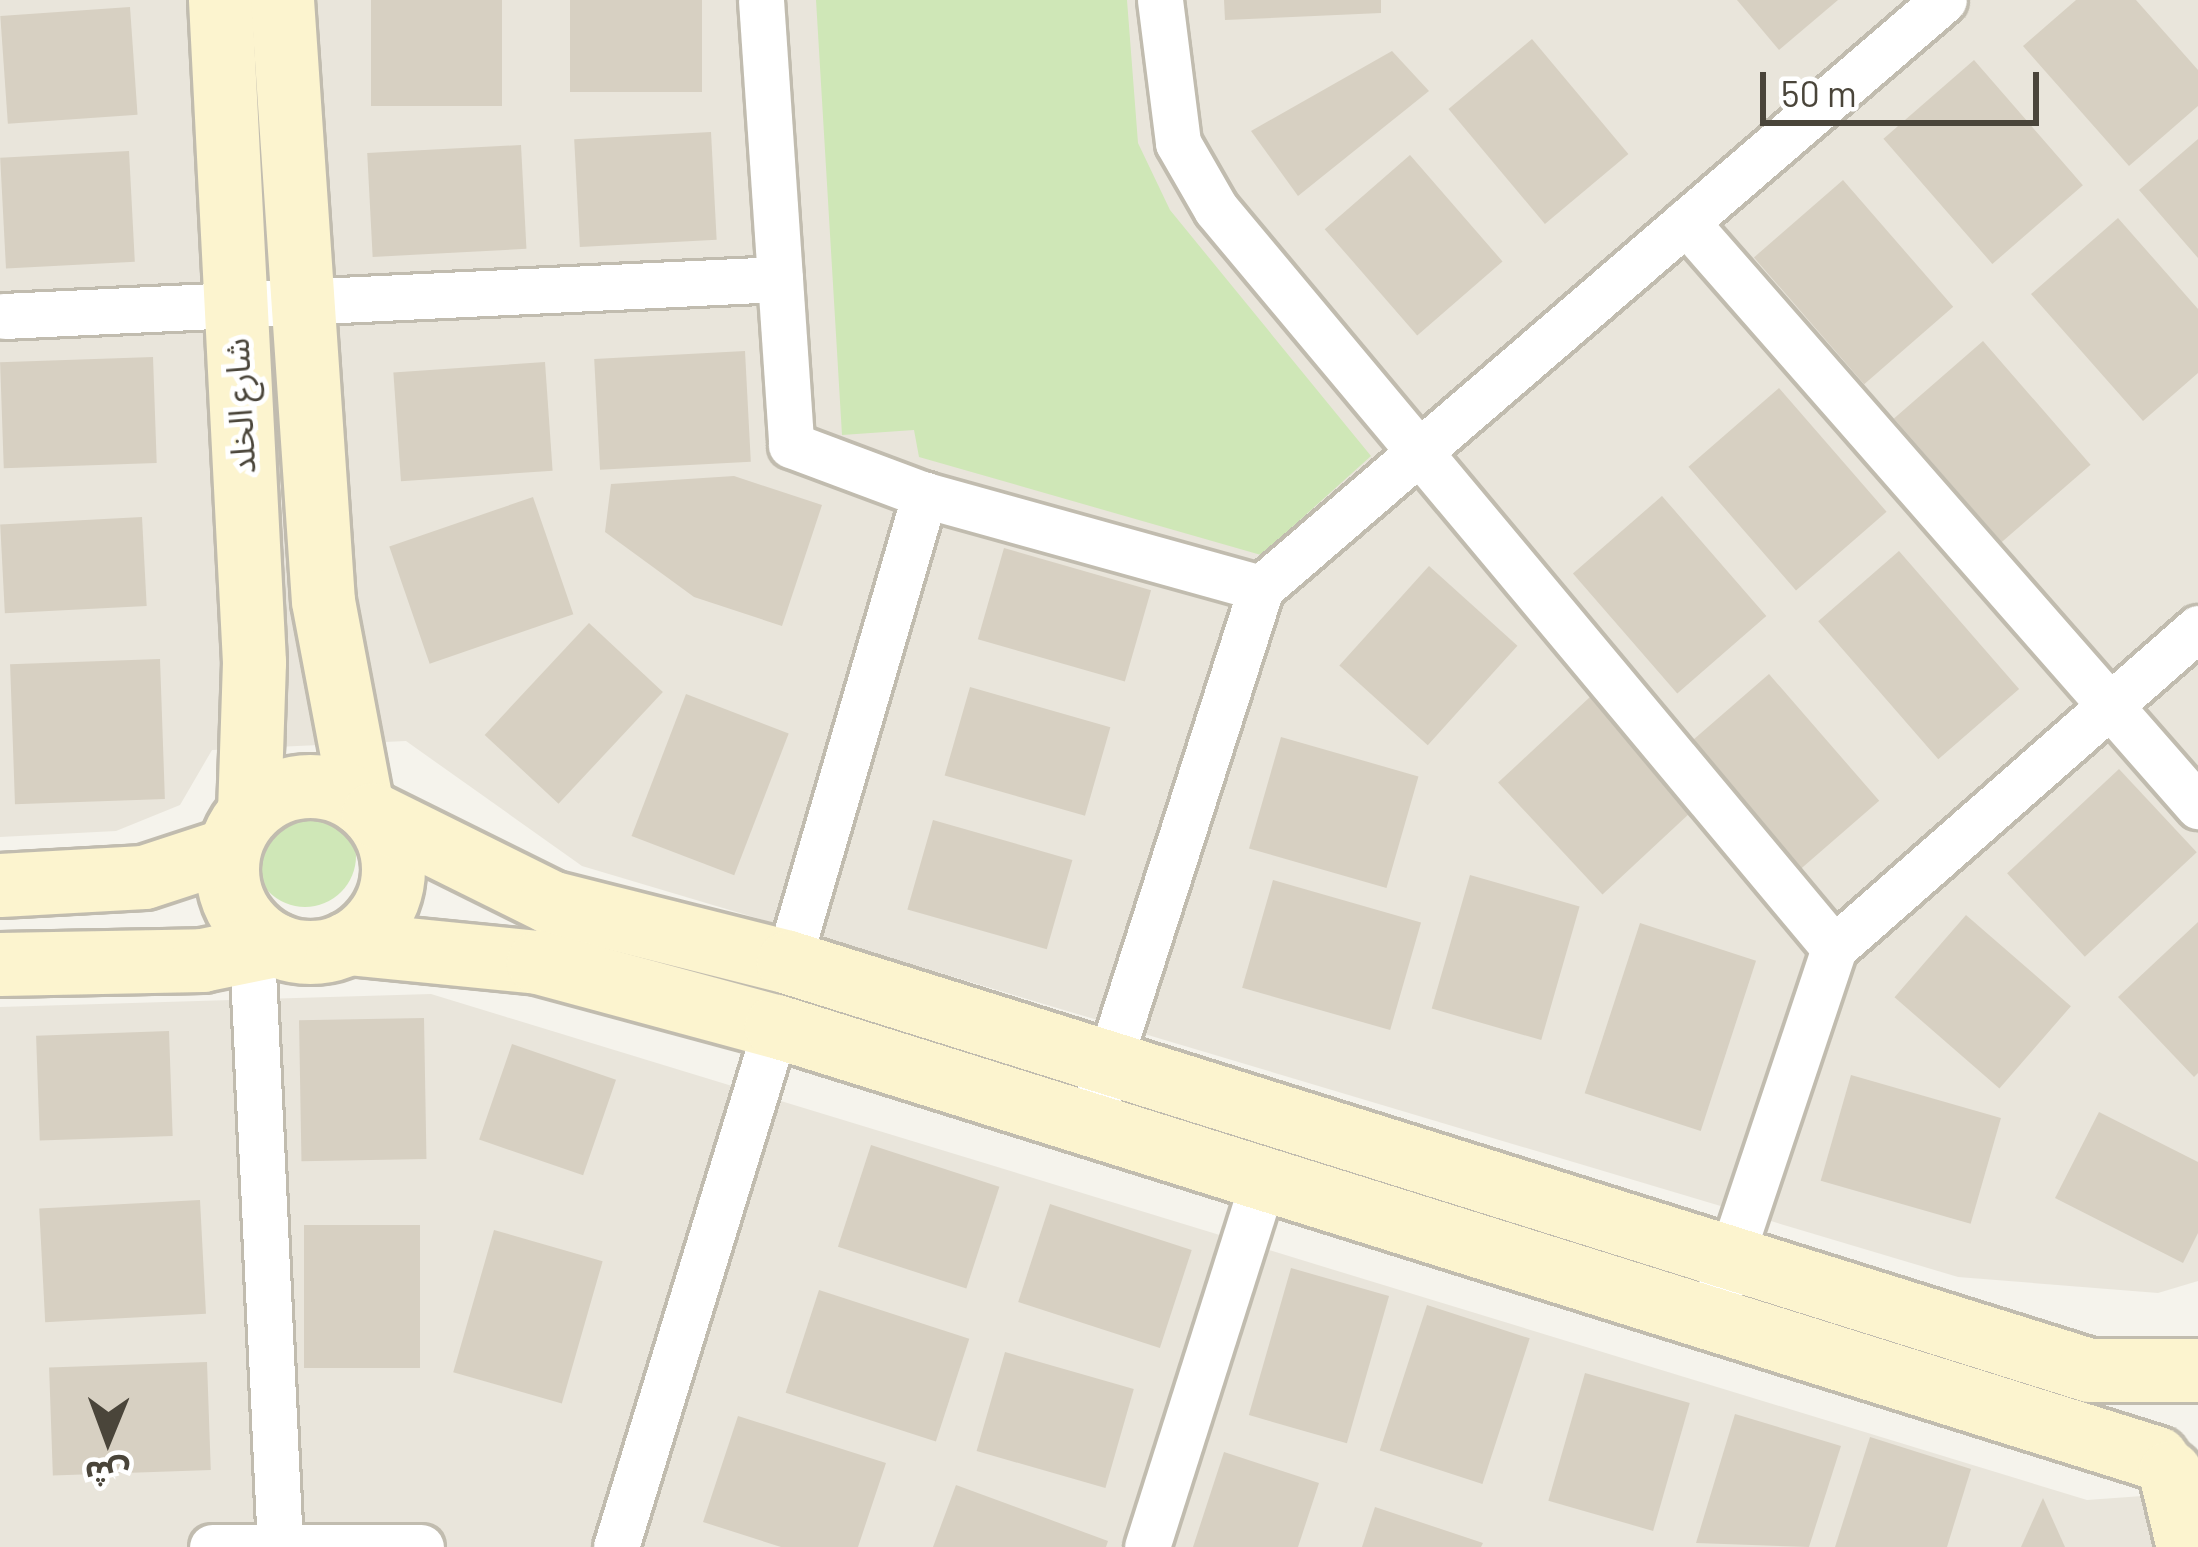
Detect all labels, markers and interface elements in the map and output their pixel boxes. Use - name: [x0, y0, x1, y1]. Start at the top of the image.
- scale bar: [1766, 48, 2045, 122]
- text: 50 m: [1781, 71, 1857, 114]
- street label: شارع الخلد: [217, 337, 263, 475]
- north arrow: [48, 1379, 168, 1499]
- text: ش: [84, 1455, 130, 1495]

